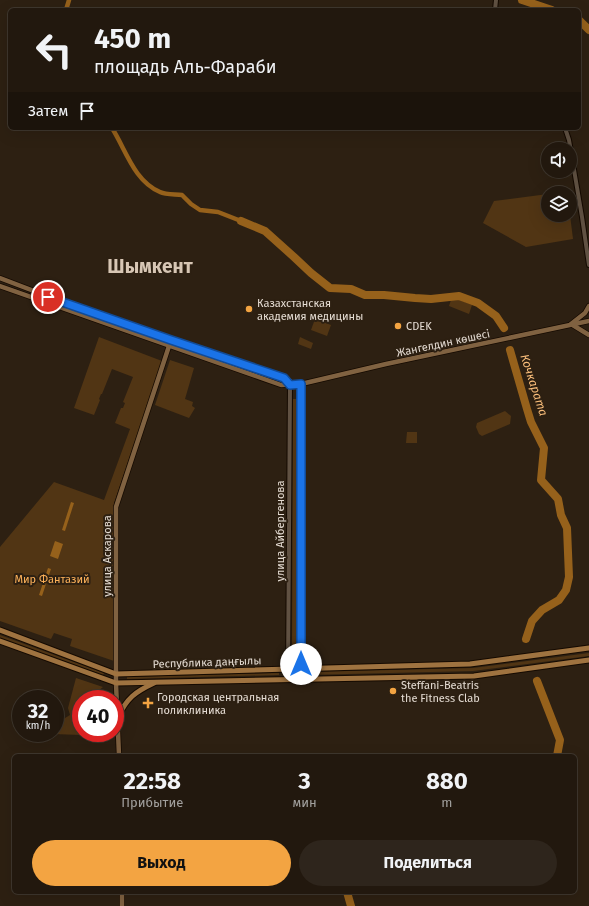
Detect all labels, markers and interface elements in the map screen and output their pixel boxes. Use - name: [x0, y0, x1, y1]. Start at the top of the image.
- text: 450 m: [94, 22, 171, 55]
- icon: left: [28, 24, 80, 76]
- text: площадь Аль-Фараби: [94, 56, 277, 78]
- icon: arrive: [76, 100, 98, 122]
- text: Затем: [28, 102, 68, 120]
- map controls: [541, 142, 577, 222]
- button: sound: [541, 142, 577, 178]
- button: layers: [541, 186, 577, 222]
- district label: Шымкент: [107, 255, 194, 278]
- pin: [31, 280, 65, 314]
- icon: arrive: [37, 286, 59, 308]
- place label: Казахстанская академия медицины: [257, 297, 363, 323]
- marker: Казахстанская академия медицины: [244, 304, 254, 314]
- place label: CDEK: [406, 320, 432, 333]
- marker: CDEK: [393, 321, 403, 331]
- street label: Жангелдин көшесі: [395, 327, 491, 360]
- water label: Кочкарата: [517, 352, 551, 418]
- street label: улица Айбергенова: [274, 481, 287, 581]
- street label: улица Аскарова: [101, 515, 114, 597]
- park label: Мир Фантазий: [14, 573, 90, 586]
- position arrow: [280, 643, 322, 685]
- street label: Республика даңғылы: [152, 654, 262, 671]
- place label: Steffani-Beatris the Fitness Clab: [401, 679, 480, 705]
- marker: Steffani-Beatris the Fitness Clab: [388, 686, 398, 696]
- speed limit sign: 40: [72, 690, 124, 742]
- place label: Городская центральная поликлиника: [157, 691, 279, 717]
- marker: Городская центральная поликлиника: [142, 697, 154, 709]
- text: 32: [28, 699, 48, 723]
- text: km/h: [26, 720, 50, 732]
- text: 22:58: [123, 767, 181, 795]
- text: 3: [298, 767, 311, 795]
- text: 880: [426, 767, 468, 795]
- text: Прибытие: [121, 795, 183, 810]
- text: мин: [292, 795, 317, 810]
- text: m: [441, 795, 452, 810]
- button: Выход: [32, 840, 291, 886]
- button: Поделиться: [299, 840, 557, 886]

